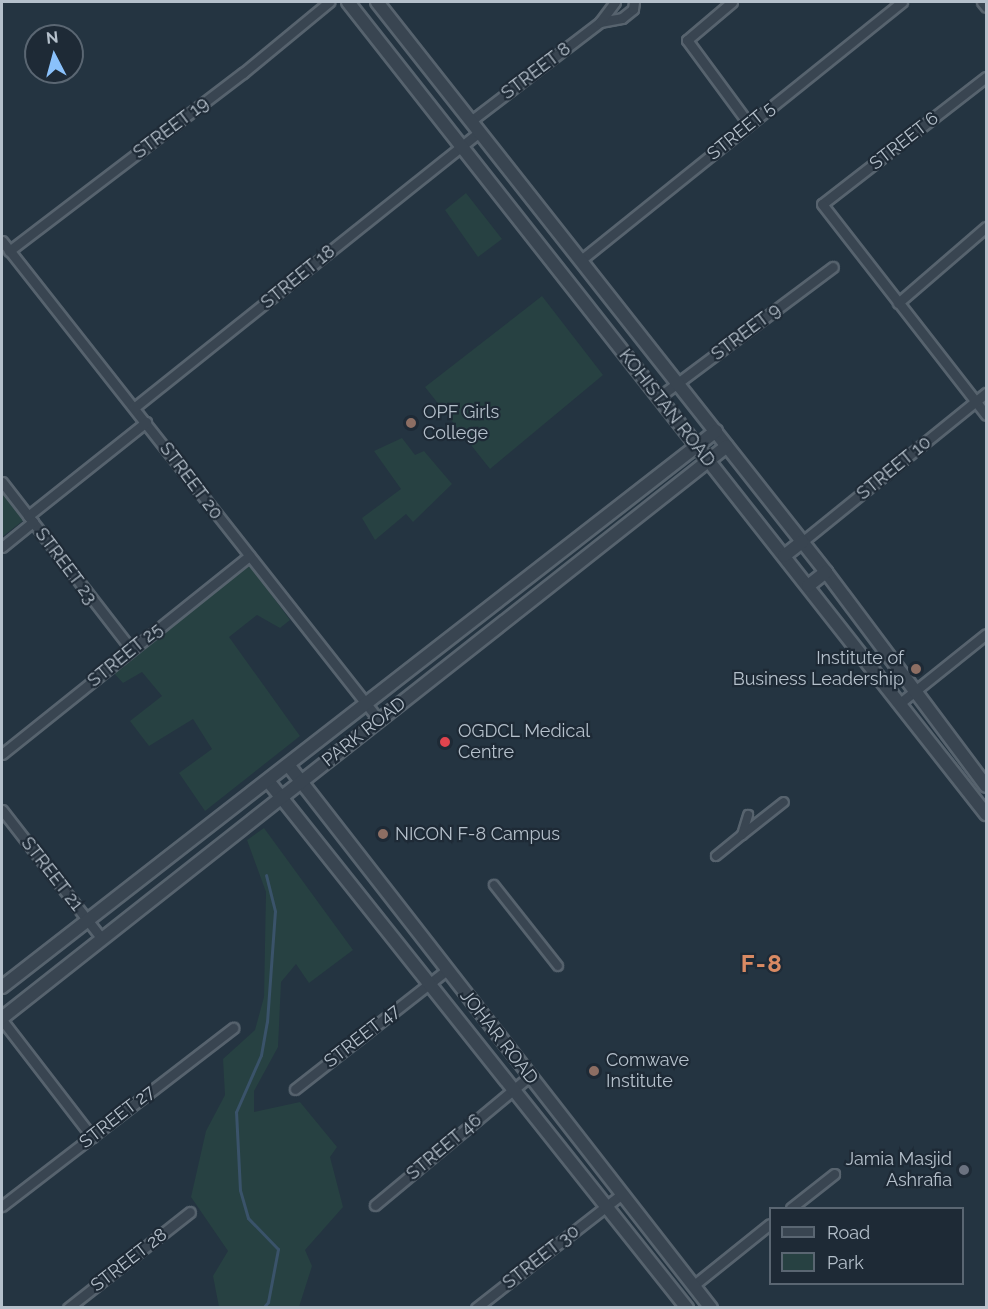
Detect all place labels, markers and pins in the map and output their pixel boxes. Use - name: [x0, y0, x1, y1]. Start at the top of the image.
- place label: OPF Girls College: [423, 402, 500, 444]
- marker: OPF Girls College: [404, 416, 418, 430]
- place label: Institute of Business Leadership: [733, 648, 904, 690]
- marker: Institute of Business Leadership: [909, 662, 923, 676]
- place label: OGDCL Medical Centre: [458, 721, 591, 764]
- marker: OGDCL Medical Centre: [436, 733, 454, 751]
- place label: NICON F-8 Campus: [395, 823, 560, 845]
- marker: NICON F-8 Campus: [376, 827, 390, 841]
- place label: Comwave Institute: [606, 1050, 689, 1092]
- marker: Comwave Institute: [587, 1064, 601, 1078]
- place label: Jamia Masjid Ashrafia: [845, 1149, 952, 1192]
- marker: Jamia Masjid Ashrafia: [957, 1163, 971, 1177]

